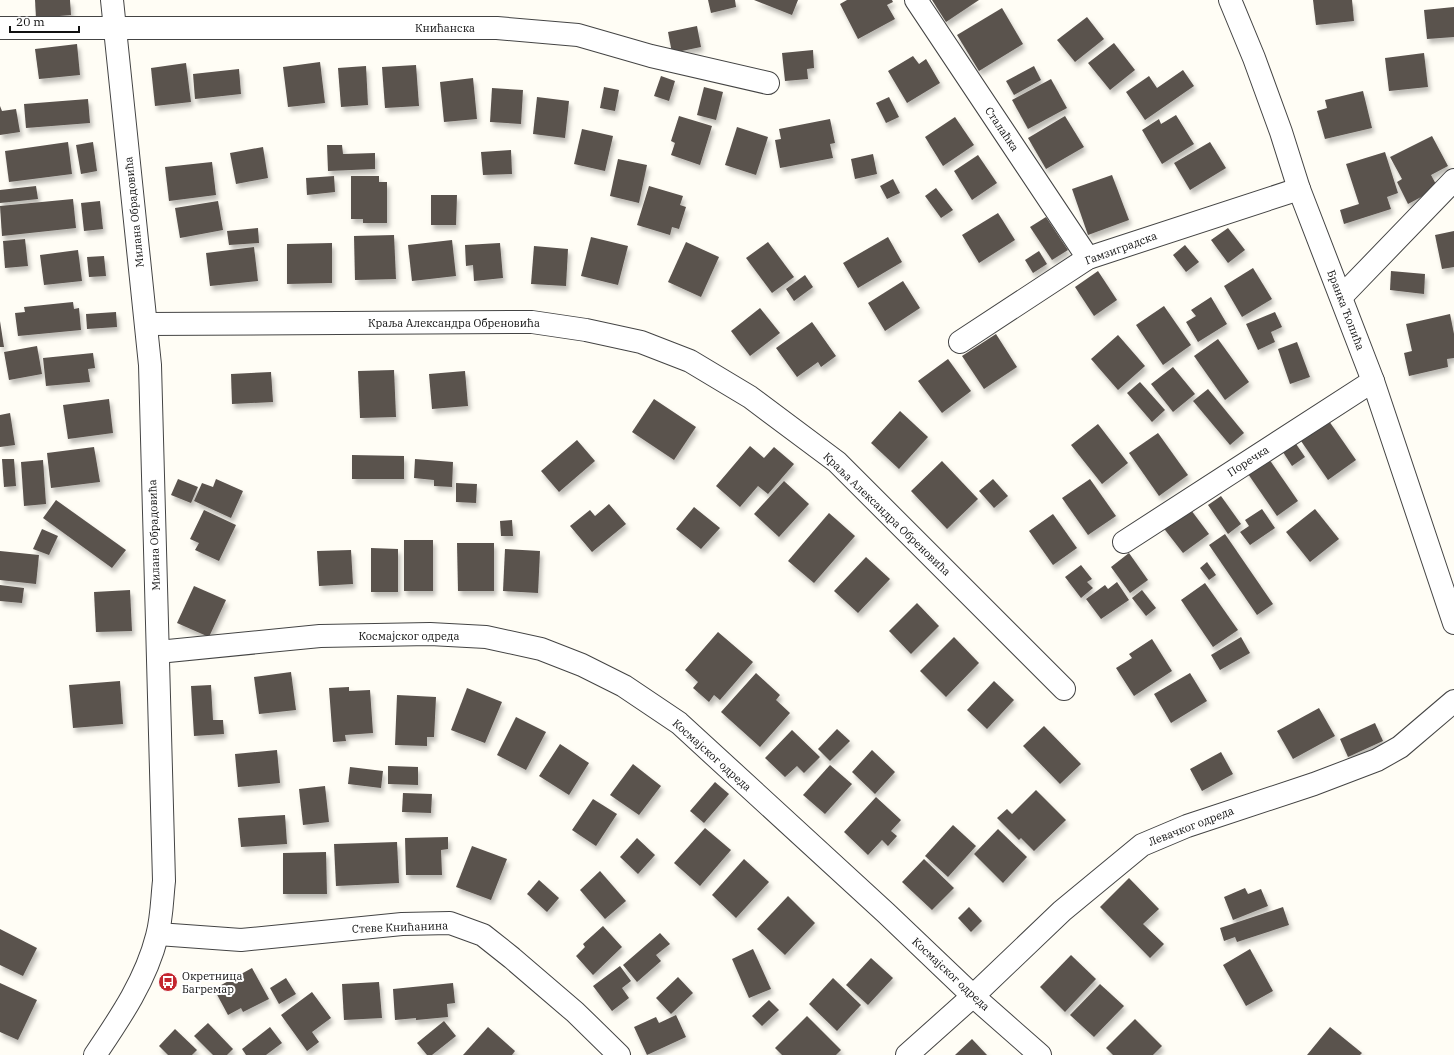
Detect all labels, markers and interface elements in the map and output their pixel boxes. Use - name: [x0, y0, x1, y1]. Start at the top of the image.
- scale bar: [10, 8, 79, 34]
- text: 20 m: [16, 14, 45, 29]
- street label: Книћанска: [415, 21, 475, 35]
- street label: Сталаћка: [982, 104, 1022, 154]
- street label: Милана Обрадовића: [121, 156, 147, 268]
- street label: Гамзиградска: [1083, 228, 1159, 268]
- street label: Бранка Ћопића: [1324, 268, 1368, 352]
- street label: Краља Александра Обреновића: [368, 316, 540, 330]
- street label: Поречка: [1225, 442, 1271, 480]
- street label: Краља Александра Обреновића: [820, 449, 954, 579]
- street label: Милана Обрадовића: [145, 479, 163, 591]
- street label: Космајског одреда: [358, 629, 460, 643]
- street label: Космајског одреда: [670, 716, 754, 794]
- street label: Левачког одреда: [1146, 803, 1236, 849]
- street label: Стеве Книћанина: [352, 918, 448, 936]
- street label: Космајског одреда: [909, 934, 993, 1014]
- place label: Окретница Багремар: [182, 969, 243, 996]
- bus stop icon: Окретница Багремар: [157, 971, 179, 993]

